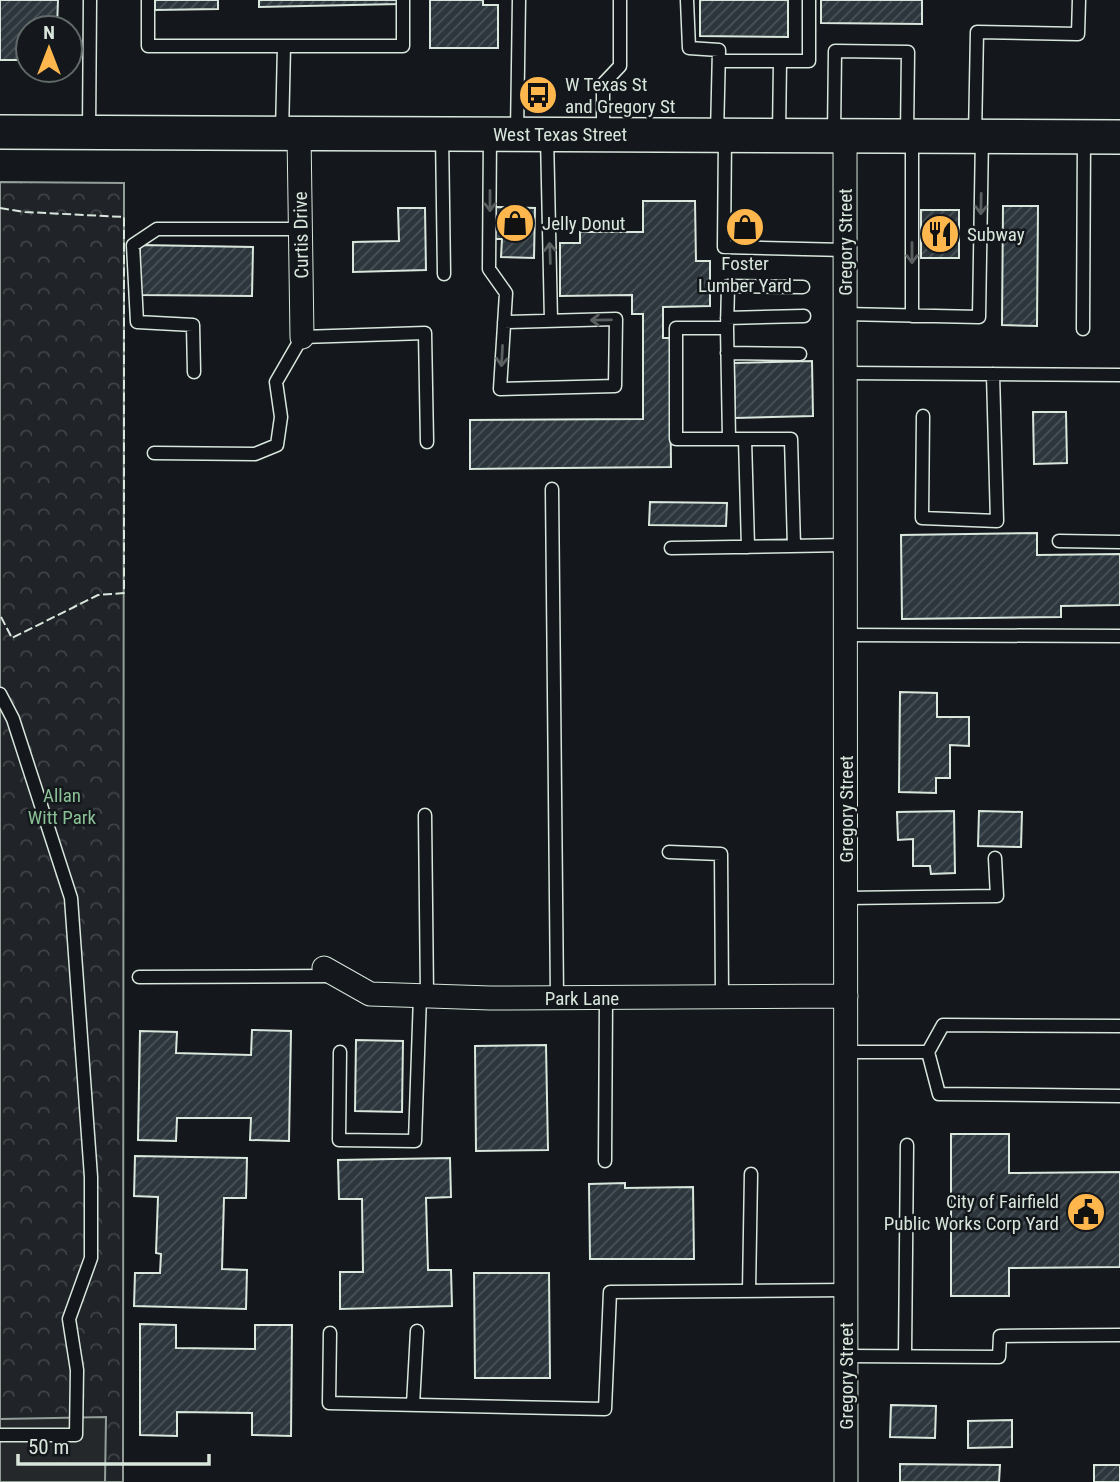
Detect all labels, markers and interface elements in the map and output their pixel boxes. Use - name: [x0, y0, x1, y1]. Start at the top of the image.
- north arrow: [14, 14, 84, 84]
- text: N: [43, 21, 55, 44]
- place label: W Texas St and Gregory St: [565, 73, 675, 118]
- bus stop icon: W Texas St and Gregory St: [517, 74, 559, 116]
- street label: West Texas Street: [493, 123, 627, 146]
- street label: Gregory Street: [834, 188, 857, 296]
- one-way arrow: [483, 190, 496, 213]
- street label: Curtis Drive: [289, 191, 313, 279]
- one-way arrow: [974, 193, 988, 216]
- shop icon: Jelly Donut: [494, 202, 536, 244]
- shop icon: Foster Lumber Yard: [724, 206, 766, 248]
- place label: Jelly Donut: [542, 212, 625, 235]
- restaurant icon: Subway: [919, 213, 961, 255]
- place label: Subway: [967, 223, 1025, 246]
- one-way arrow: [543, 241, 556, 264]
- one-way arrow: [905, 242, 919, 265]
- place label: Foster Lumber Yard: [698, 252, 792, 297]
- one-way arrow: [590, 313, 613, 327]
- one-way arrow: [495, 345, 508, 367]
- street label: Gregory Street: [835, 755, 858, 863]
- park label: Allan Witt Park: [28, 784, 97, 829]
- street label: Park Lane: [545, 987, 619, 1010]
- place label: City of Fairfield Public Works Corp Yard: [884, 1190, 1059, 1235]
- public building icon: City of Fairfield Public Works Corp Yard: [1065, 1191, 1107, 1233]
- street label: Gregory Street: [835, 1322, 858, 1430]
- scale bar: [18, 1422, 208, 1466]
- text: 50 m: [28, 1435, 69, 1459]

